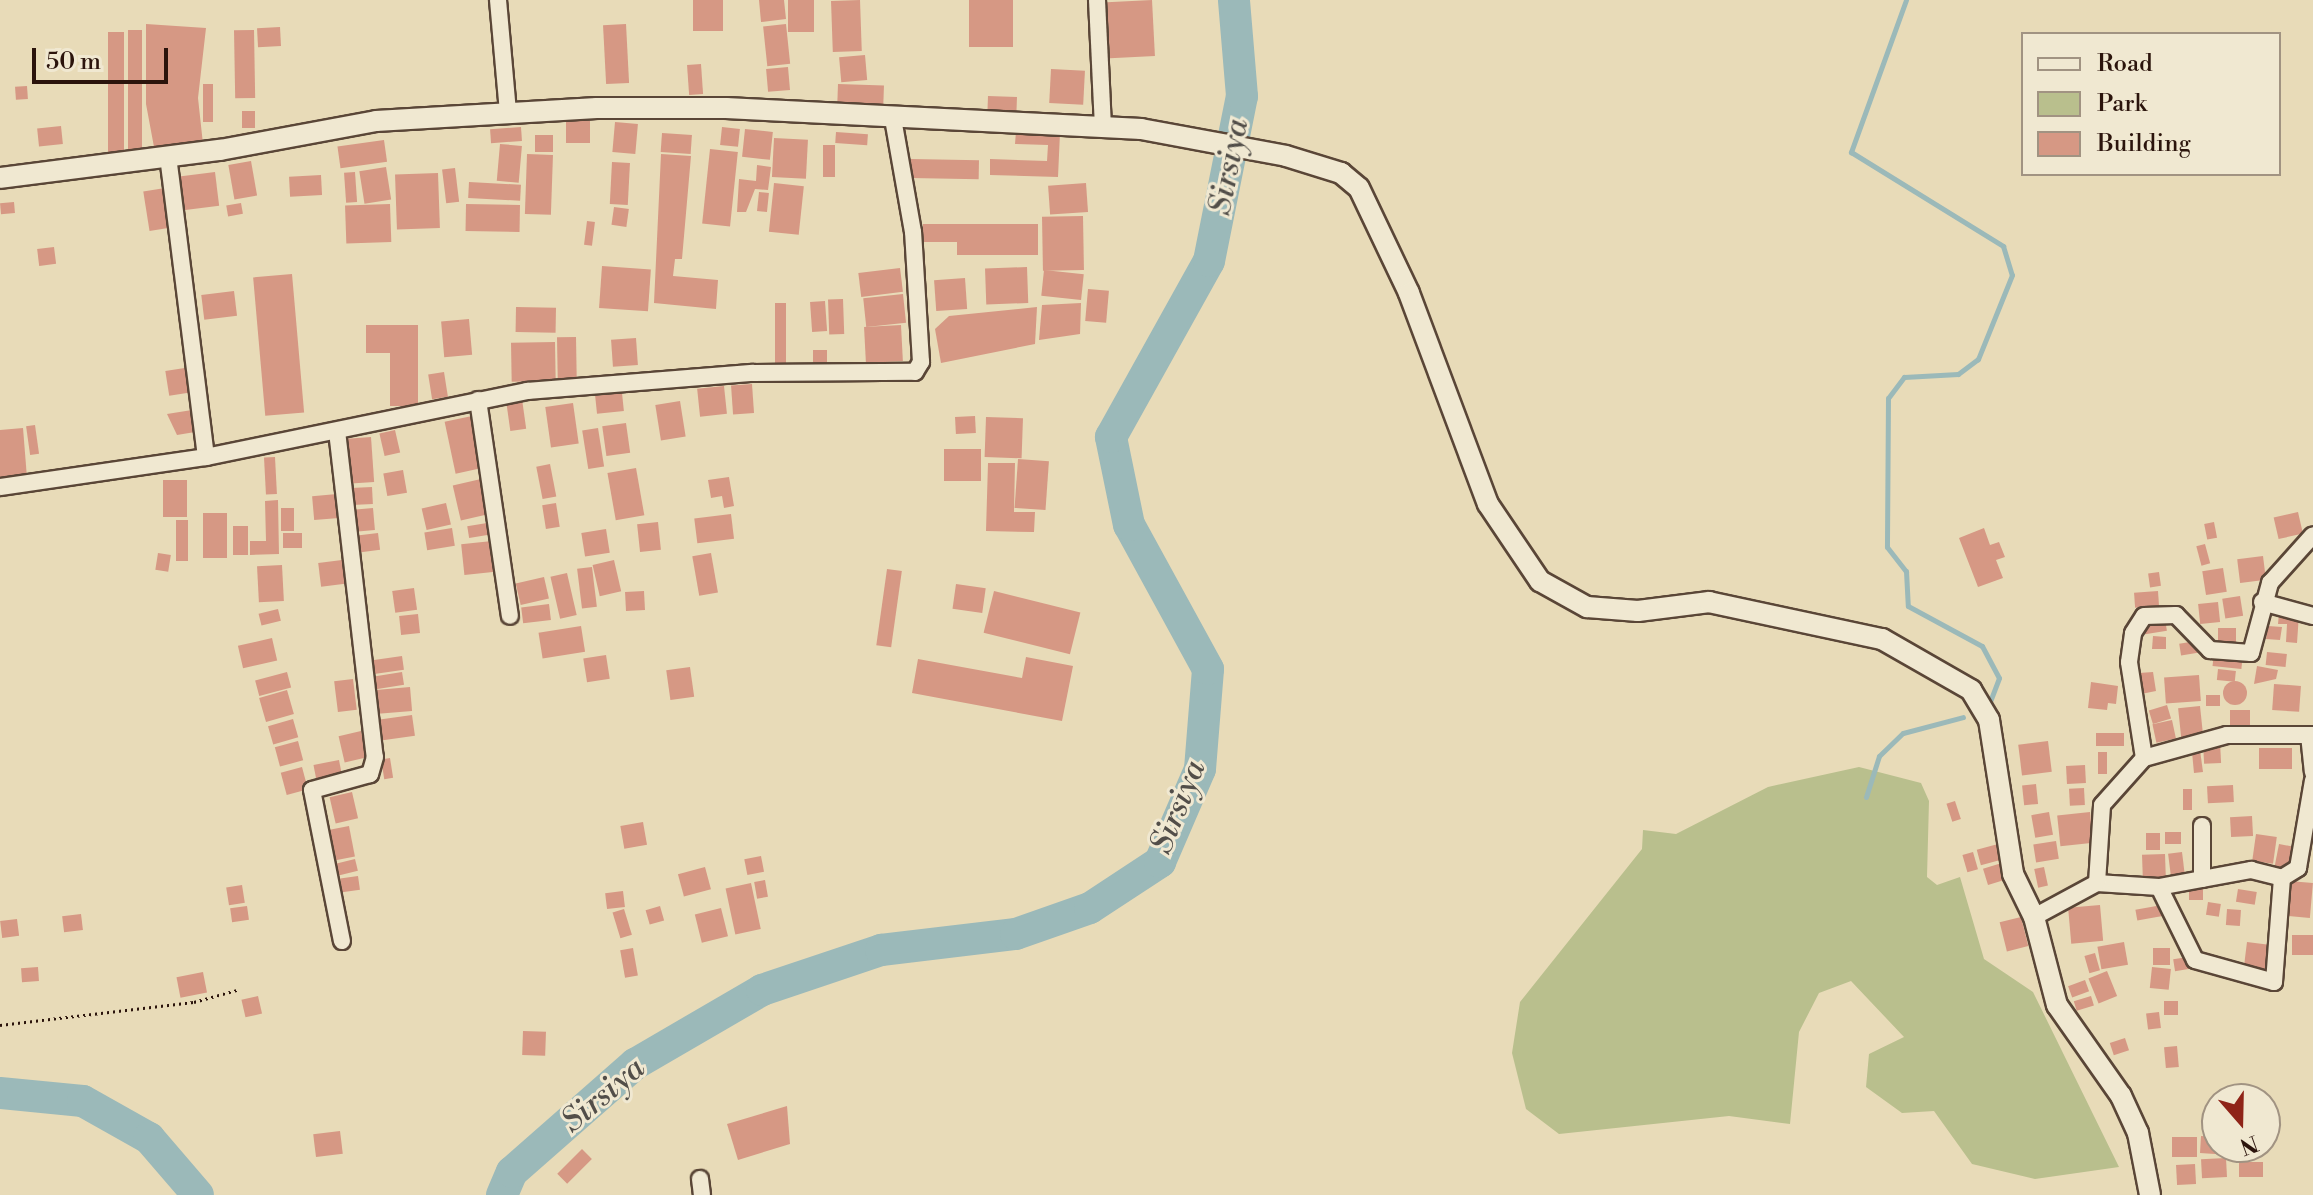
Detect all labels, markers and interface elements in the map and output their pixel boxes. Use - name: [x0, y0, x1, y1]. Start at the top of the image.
- scale bar: [36, 32, 172, 82]
- legend: [2021, 32, 2281, 176]
- text: 50 m: [46, 47, 101, 77]
- text: Road: [2097, 49, 2153, 79]
- text: Park: [2097, 89, 2147, 119]
- water label: Sirsiya: [1201, 116, 1257, 218]
- text: Building: [2097, 129, 2191, 159]
- water label: Sirsiya: [1142, 755, 1214, 859]
- water label: Sirsiya: [553, 1049, 653, 1141]
- north arrow: [2201, 1083, 2281, 1163]
- text: N: [2236, 1128, 2261, 1160]

